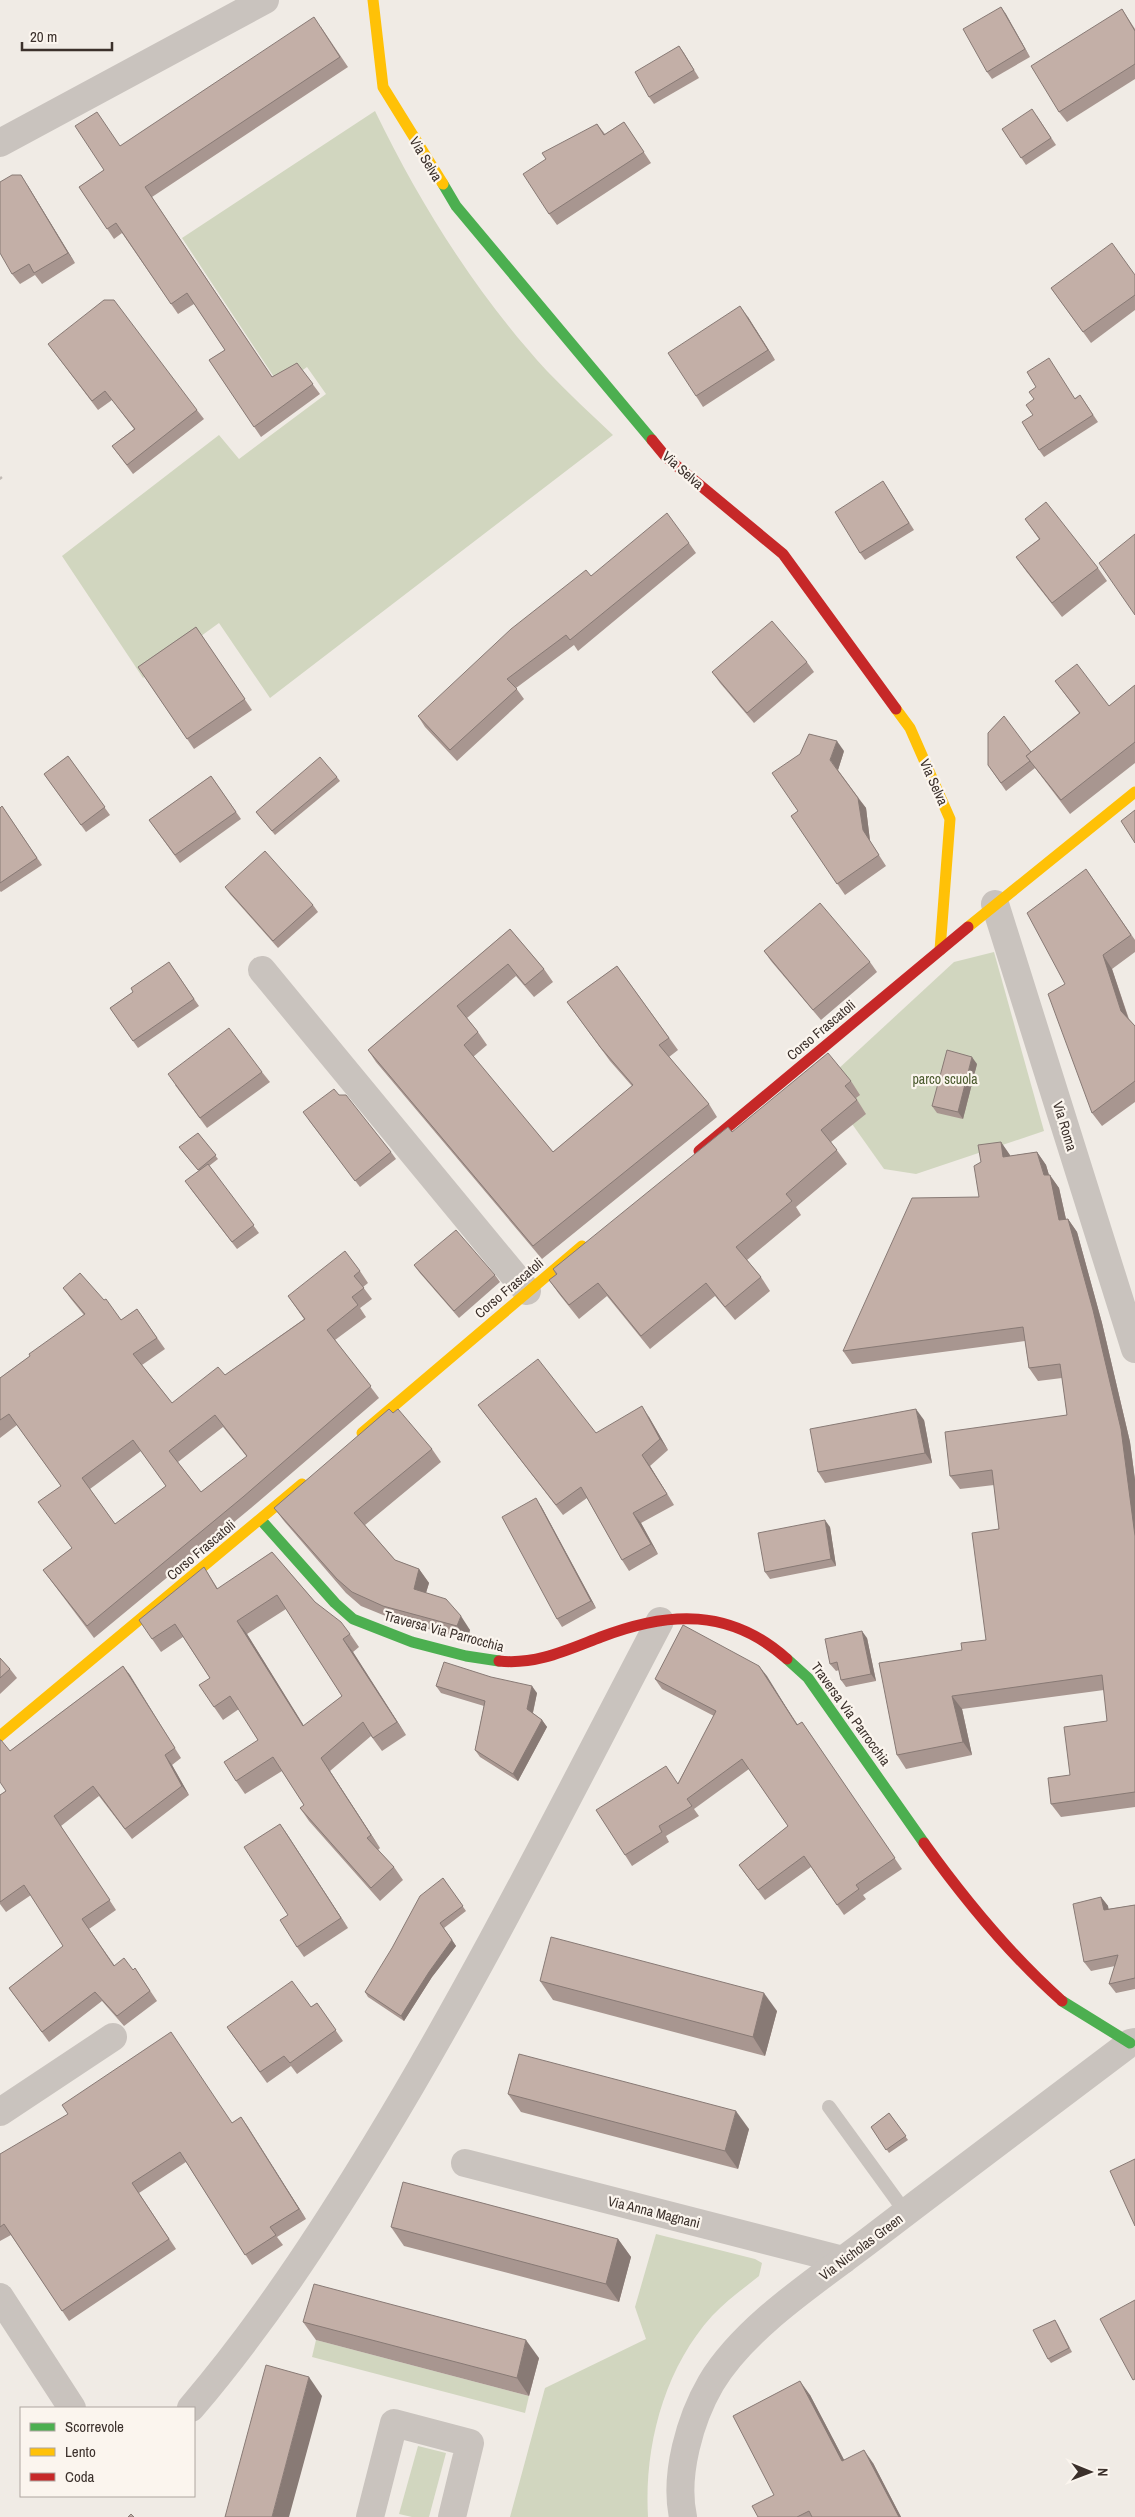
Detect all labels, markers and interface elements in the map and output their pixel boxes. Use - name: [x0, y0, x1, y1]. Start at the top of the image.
- scale bar: [22, 20, 112, 52]
- text: 20 m: [30, 26, 57, 47]
- street label: Via Selva: [406, 133, 447, 185]
- street label: Via Selva: [659, 447, 708, 493]
- street label: Via Selva: [916, 756, 952, 809]
- street label: Corso Frascatoli: [783, 996, 859, 1064]
- park label: parco scuola: [912, 1070, 978, 1088]
- street label: Via Roma: [1049, 1099, 1081, 1154]
- street label: Corso Frascatoli: [471, 1254, 547, 1322]
- street label: Corso Frascatoli: [163, 1516, 239, 1584]
- street label: Traversa Via Parrocchia: [382, 1606, 507, 1656]
- street label: Traversa Via Parrocchia: [807, 1659, 895, 1770]
- street label: Via Anna Magnani: [606, 2192, 702, 2232]
- street label: Via Nicholas Green: [816, 2210, 906, 2284]
- legend: [20, 2407, 195, 2497]
- text: Scorrevole: [65, 2416, 124, 2437]
- text: Lento: [65, 2441, 96, 2462]
- north arrow: [1065, 2447, 1115, 2497]
- text: Coda: [65, 2466, 95, 2487]
- text: N: [1094, 2468, 1112, 2477]

